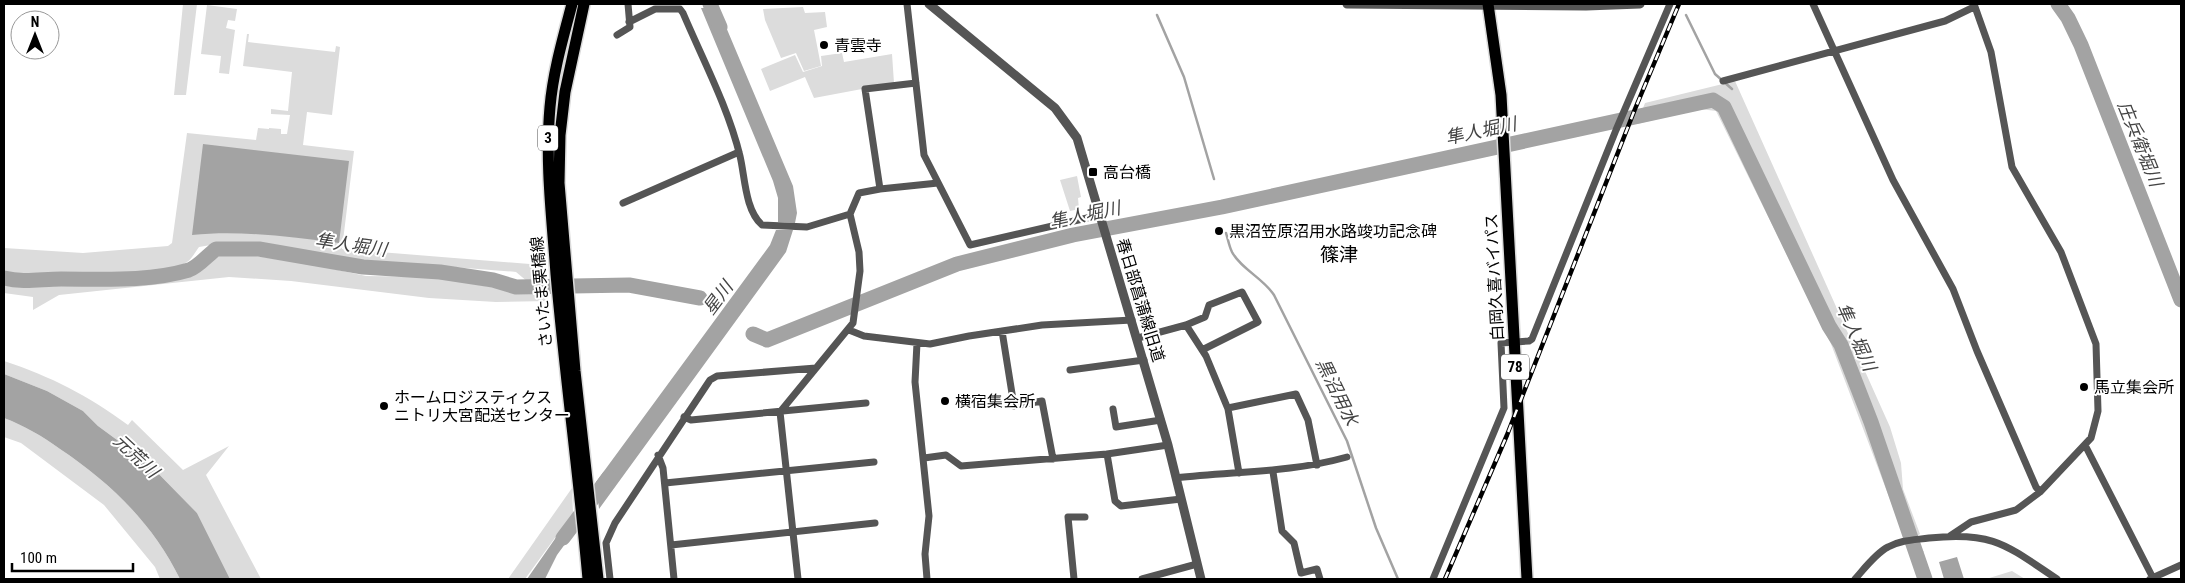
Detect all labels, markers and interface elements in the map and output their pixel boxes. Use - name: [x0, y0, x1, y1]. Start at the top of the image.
- north arrow: [10, 10, 60, 60]
- text: N: [31, 14, 39, 30]
- place label: 青雲寺: [834, 36, 882, 55]
- marker: 青雲寺: [818, 39, 830, 51]
- water label: 庄兵衛堀川: [2114, 98, 2168, 191]
- water label: 隼人堀川: [1443, 112, 1520, 148]
- road number: 3: [538, 126, 558, 150]
- place label: 高台橋: [1103, 163, 1151, 182]
- marker: 高台橋: [1087, 166, 1099, 178]
- water label: 隼人堀川: [1047, 196, 1124, 232]
- street label: 白岡久喜バイパス: [1482, 213, 1507, 341]
- place label: 黒沼笠原沼用水路竣功記念碑: [1229, 222, 1437, 241]
- marker: 黒沼笠原沼用水路竣功記念碑: [1213, 225, 1225, 237]
- water label: 隼人堀川: [314, 229, 390, 260]
- street label: さいたま栗橋線: [527, 236, 556, 348]
- street label: 春日部菖蒲線旧道: [1113, 236, 1168, 364]
- district label: 篠津: [1320, 243, 1358, 266]
- water label: 星川: [698, 275, 738, 318]
- water label: 隼人堀川: [1832, 300, 1882, 376]
- road number: 78: [1501, 354, 1529, 380]
- water label: 黒沼用水: [1312, 355, 1364, 431]
- place label: 馬立集会所: [2094, 378, 2174, 397]
- marker: 馬立集会所: [2078, 381, 2090, 393]
- place label: ホームロジスティクス ニトリ大宮配送センター: [394, 388, 570, 425]
- place label: 横宿集会所: [955, 392, 1035, 411]
- marker: 横宿集会所: [939, 395, 951, 407]
- marker: ホームロジスティクス ニトリ大宮配送センター: [378, 400, 390, 412]
- water label: 元荒川: [109, 430, 165, 483]
- scale bar: [12, 540, 134, 572]
- text: 100 m: [20, 549, 57, 567]

